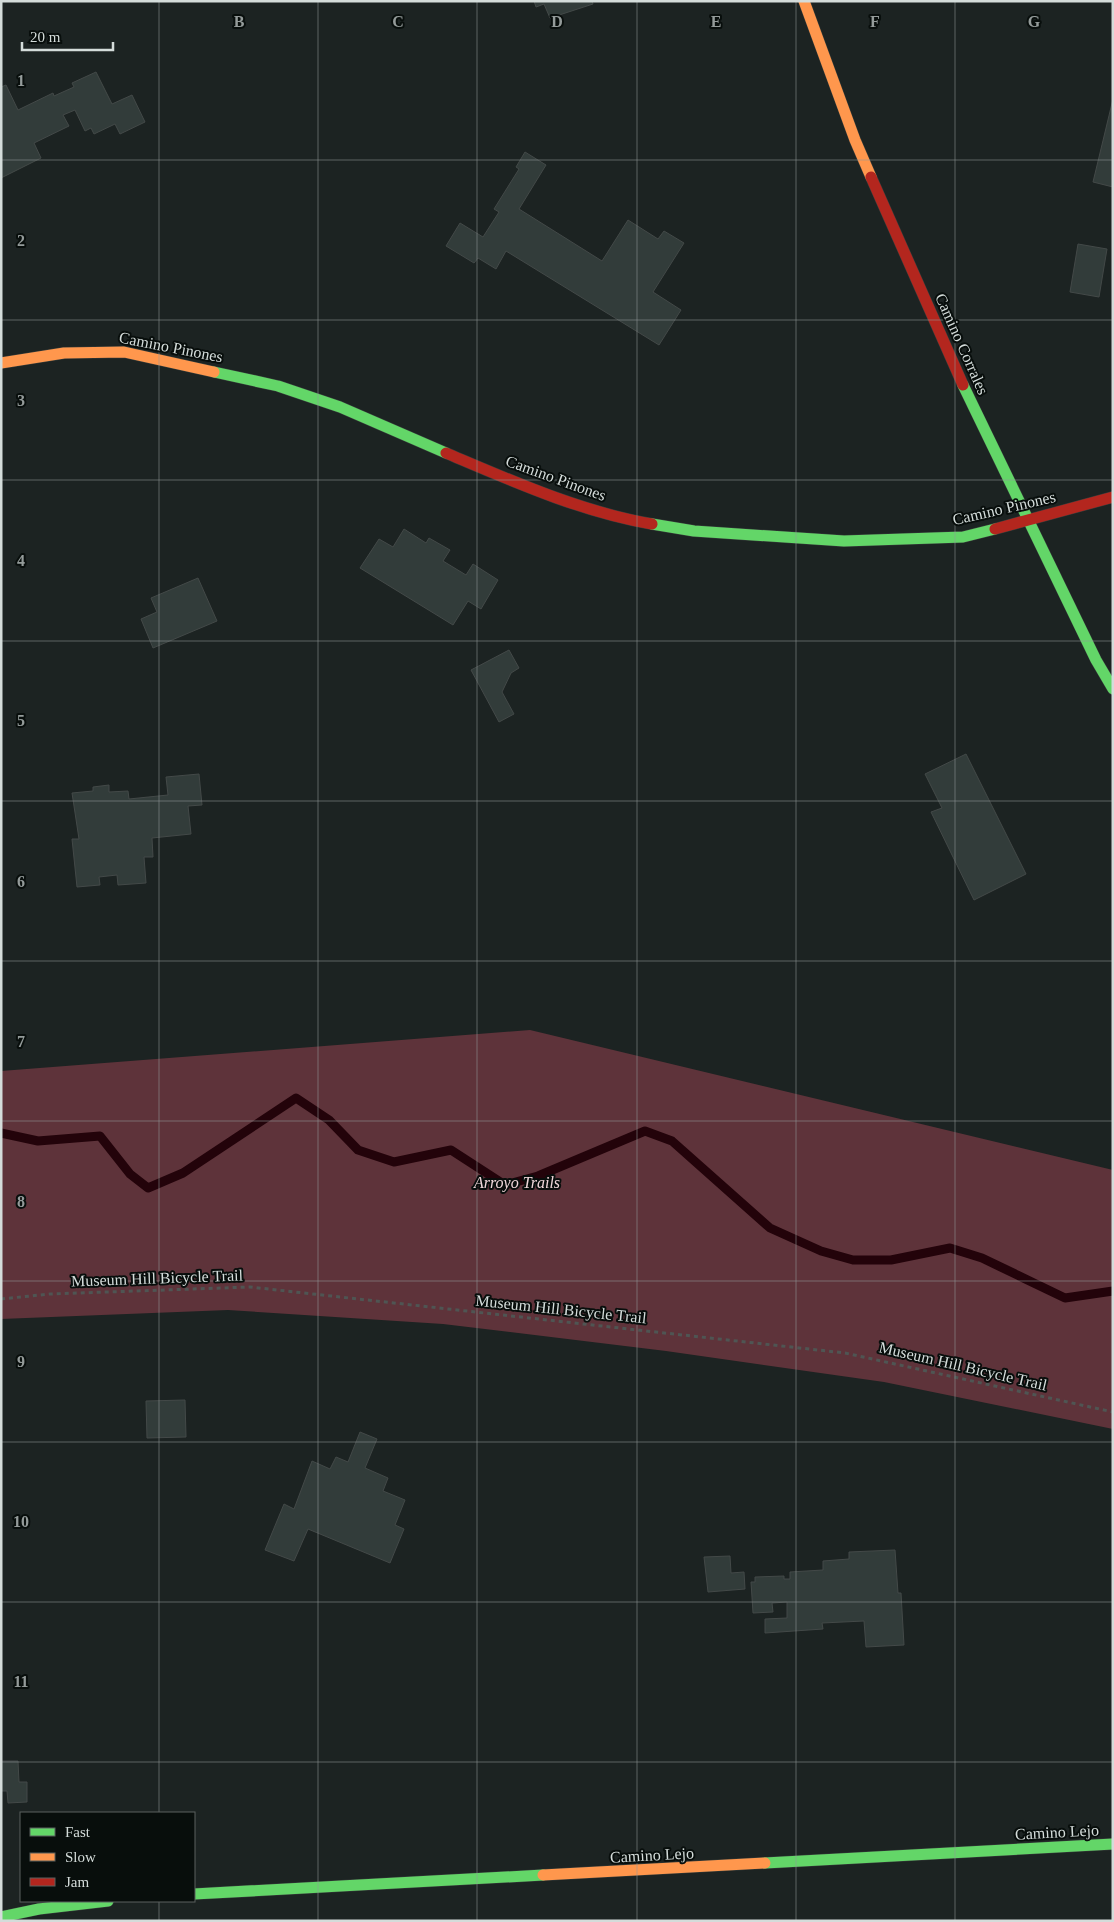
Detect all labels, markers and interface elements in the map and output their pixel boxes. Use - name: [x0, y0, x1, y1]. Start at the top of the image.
- text: B: [234, 13, 245, 30]
- text: C: [392, 13, 404, 30]
- text: D: [551, 13, 563, 30]
- text: E: [711, 13, 721, 30]
- text: F: [870, 13, 880, 30]
- text: G: [1028, 13, 1041, 30]
- scale bar: [22, 20, 114, 52]
- text: 20 m: [30, 29, 61, 45]
- text: 1: [17, 72, 25, 89]
- text: 2: [17, 232, 25, 249]
- street label: Camino Corrales: [932, 291, 992, 397]
- street label: Camino Pinones: [118, 329, 224, 365]
- text: 3: [17, 392, 25, 409]
- street label: Camino Pinones: [504, 452, 608, 504]
- street label: Camino Pinones: [951, 488, 1057, 528]
- text: 4: [17, 552, 25, 569]
- text: 5: [17, 712, 25, 729]
- text: 6: [17, 873, 25, 890]
- text: 7: [17, 1033, 25, 1050]
- park label: Arroyo Trails: [473, 1174, 560, 1192]
- text: 8: [17, 1193, 25, 1210]
- street label: Museum Hill Bicycle Trail: [71, 1266, 244, 1290]
- street label: Museum Hill Bicycle Trail: [474, 1292, 648, 1327]
- street label: Museum Hill Bicycle Trail: [877, 1338, 1049, 1395]
- text: 9: [17, 1353, 25, 1370]
- text: 10: [13, 1513, 29, 1530]
- text: 11: [13, 1673, 29, 1690]
- legend: [20, 1812, 195, 1902]
- street label: Camino Lejo: [1015, 1821, 1099, 1844]
- text: Fast: [65, 1824, 91, 1840]
- street label: Camino Lejo: [610, 1844, 694, 1867]
- text: Slow: [65, 1849, 96, 1865]
- text: Jam: [65, 1874, 89, 1890]

